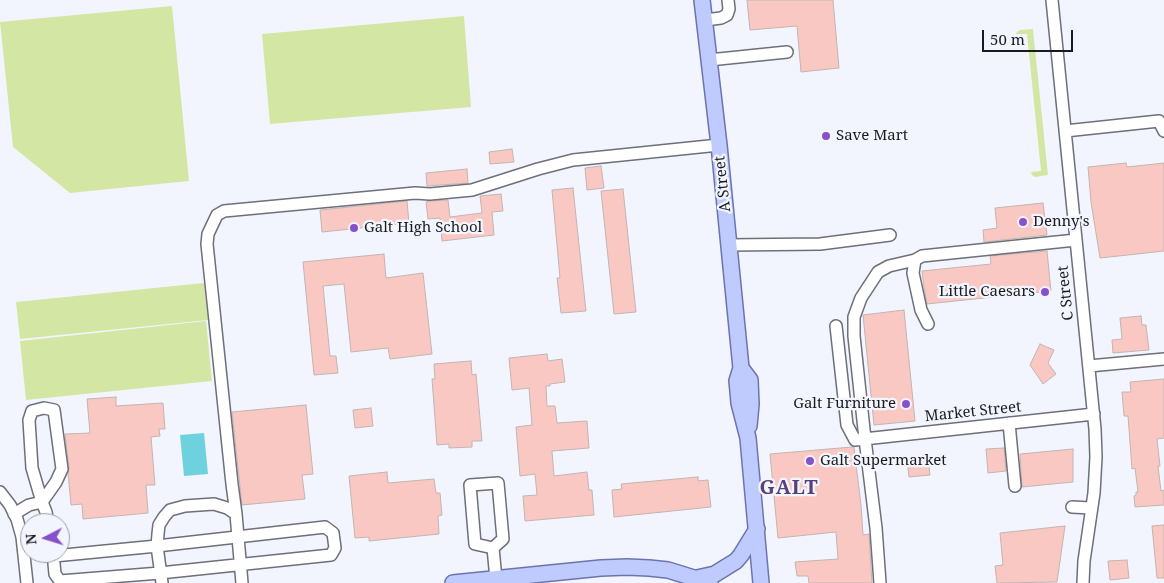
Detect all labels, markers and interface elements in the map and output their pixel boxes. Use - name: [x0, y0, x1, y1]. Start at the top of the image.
- scale bar: [984, 20, 1075, 52]
- text: 50 m: [990, 29, 1025, 49]
- place label: Save Mart: [836, 127, 908, 145]
- marker: Save Mart: [820, 130, 832, 142]
- street label: A Street: [711, 155, 735, 213]
- place label: Denny's: [1033, 213, 1090, 231]
- marker: Denny's: [1017, 216, 1029, 228]
- place label: Galt High School: [364, 219, 482, 237]
- marker: Galt High School: [348, 222, 360, 234]
- street label: C Street: [1054, 265, 1078, 321]
- place label: Little Caesars: [939, 283, 1035, 301]
- marker: Little Caesars: [1039, 286, 1051, 298]
- place label: Galt Furniture: [793, 395, 896, 413]
- marker: Galt Furniture: [900, 398, 912, 410]
- street label: Market Street: [924, 398, 1022, 426]
- place label: Galt Supermarket: [820, 452, 946, 470]
- marker: Galt Supermarket: [804, 455, 816, 467]
- district label: GALT: [759, 476, 819, 500]
- north arrow: [20, 513, 70, 563]
- text: N: [21, 533, 41, 546]

